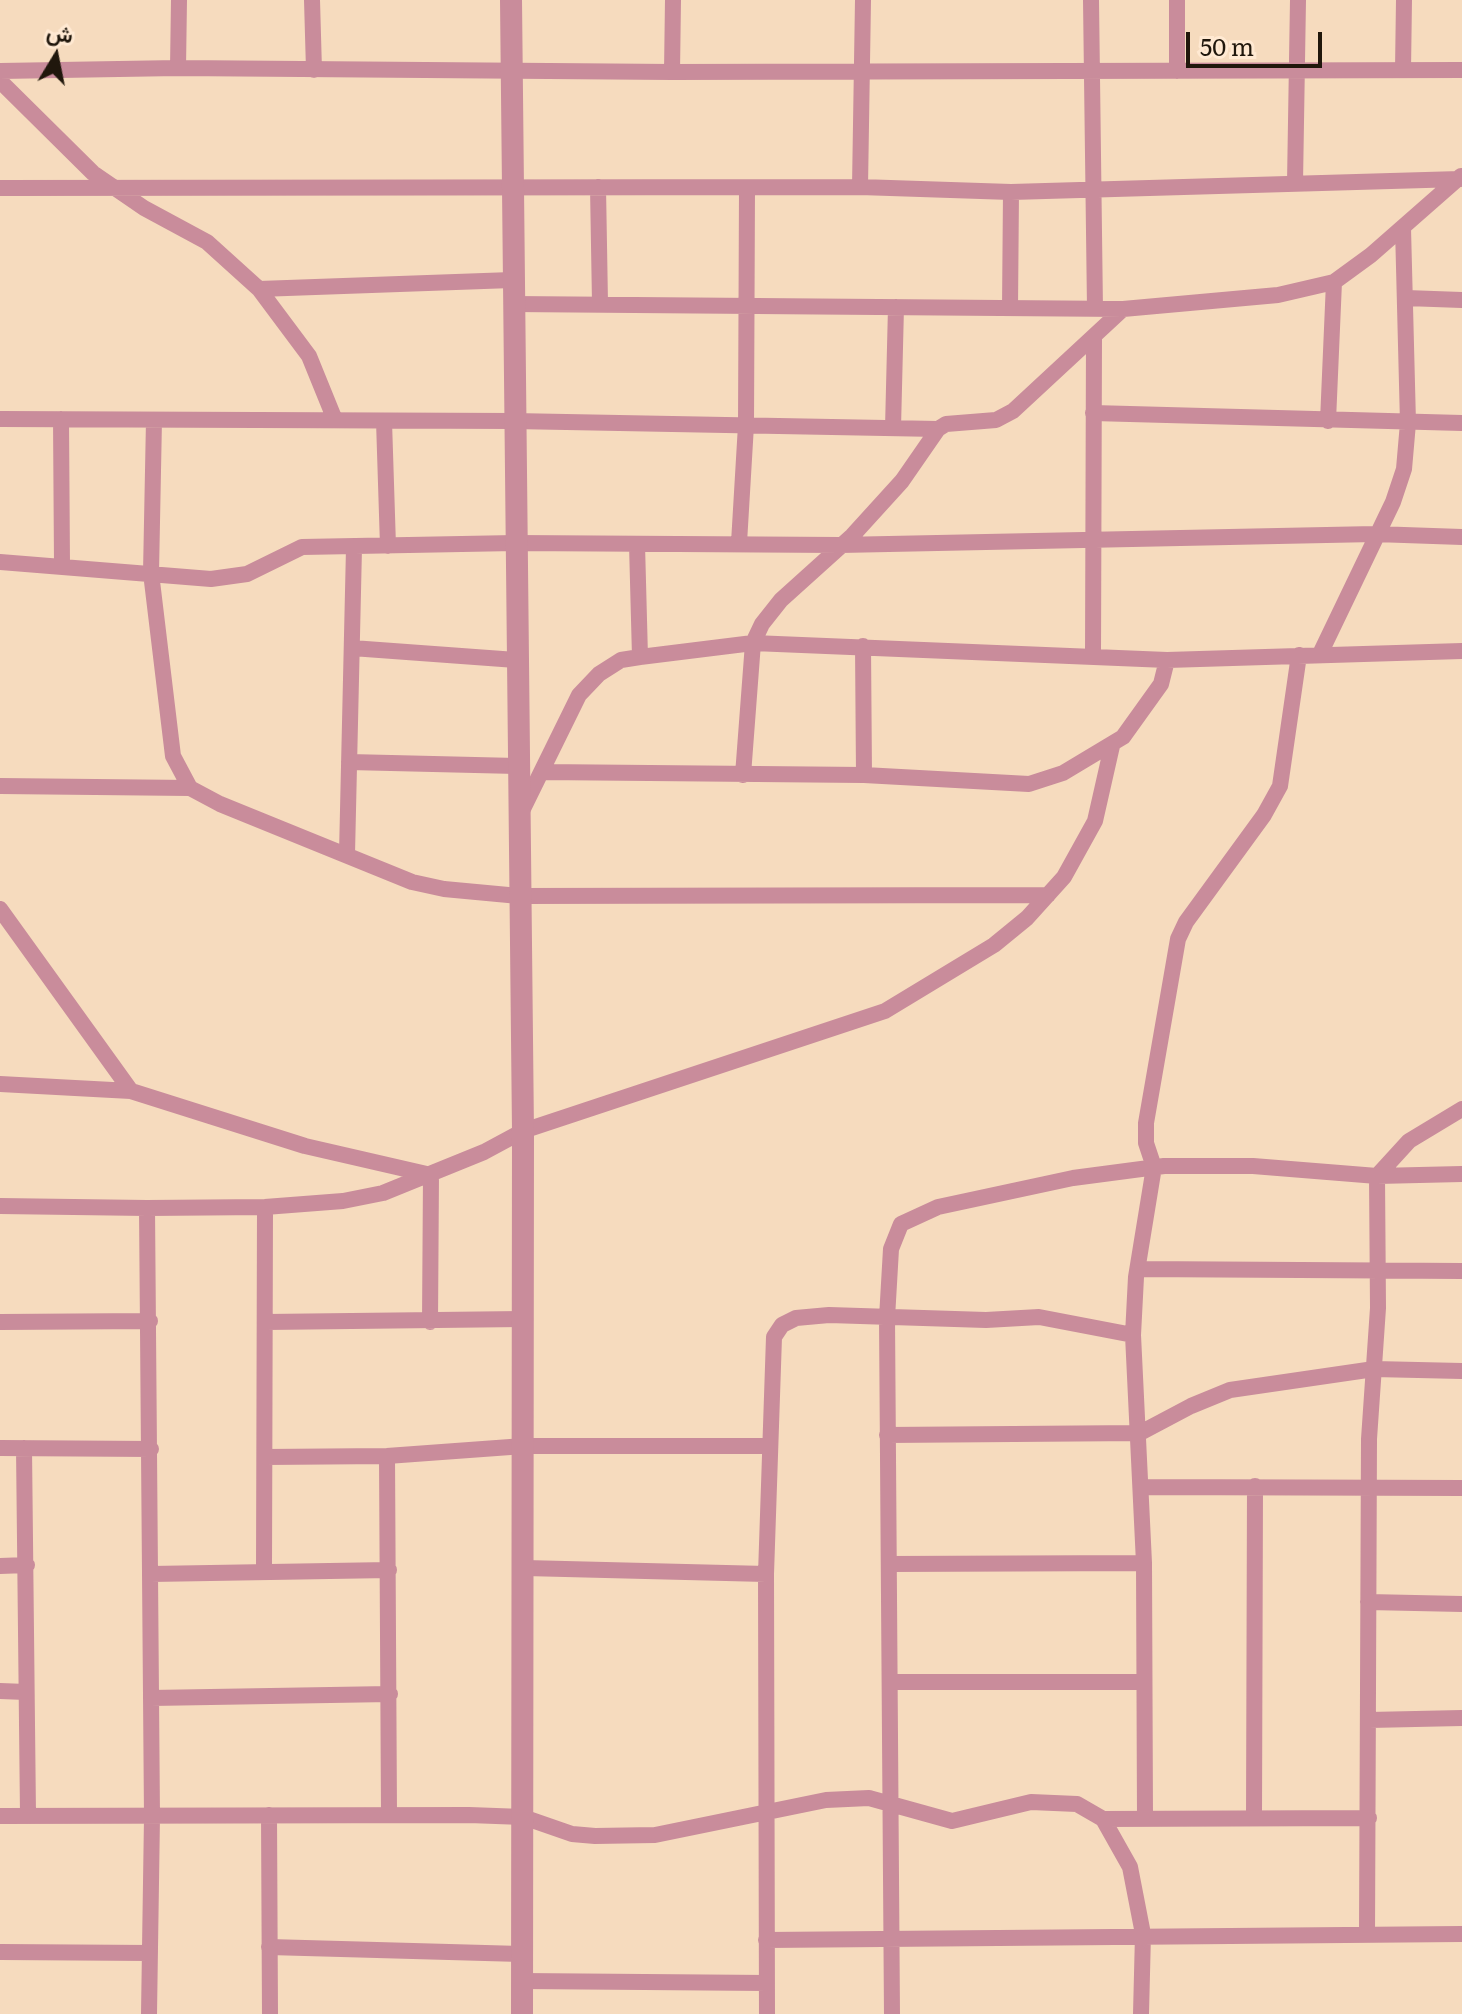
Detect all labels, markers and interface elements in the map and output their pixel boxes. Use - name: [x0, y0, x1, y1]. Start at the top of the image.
- text: ش: [44, 13, 76, 50]
- north arrow: [16, 16, 96, 96]
- scale bar: [1190, 16, 1326, 66]
- text: 50 m: [1200, 28, 1254, 63]

